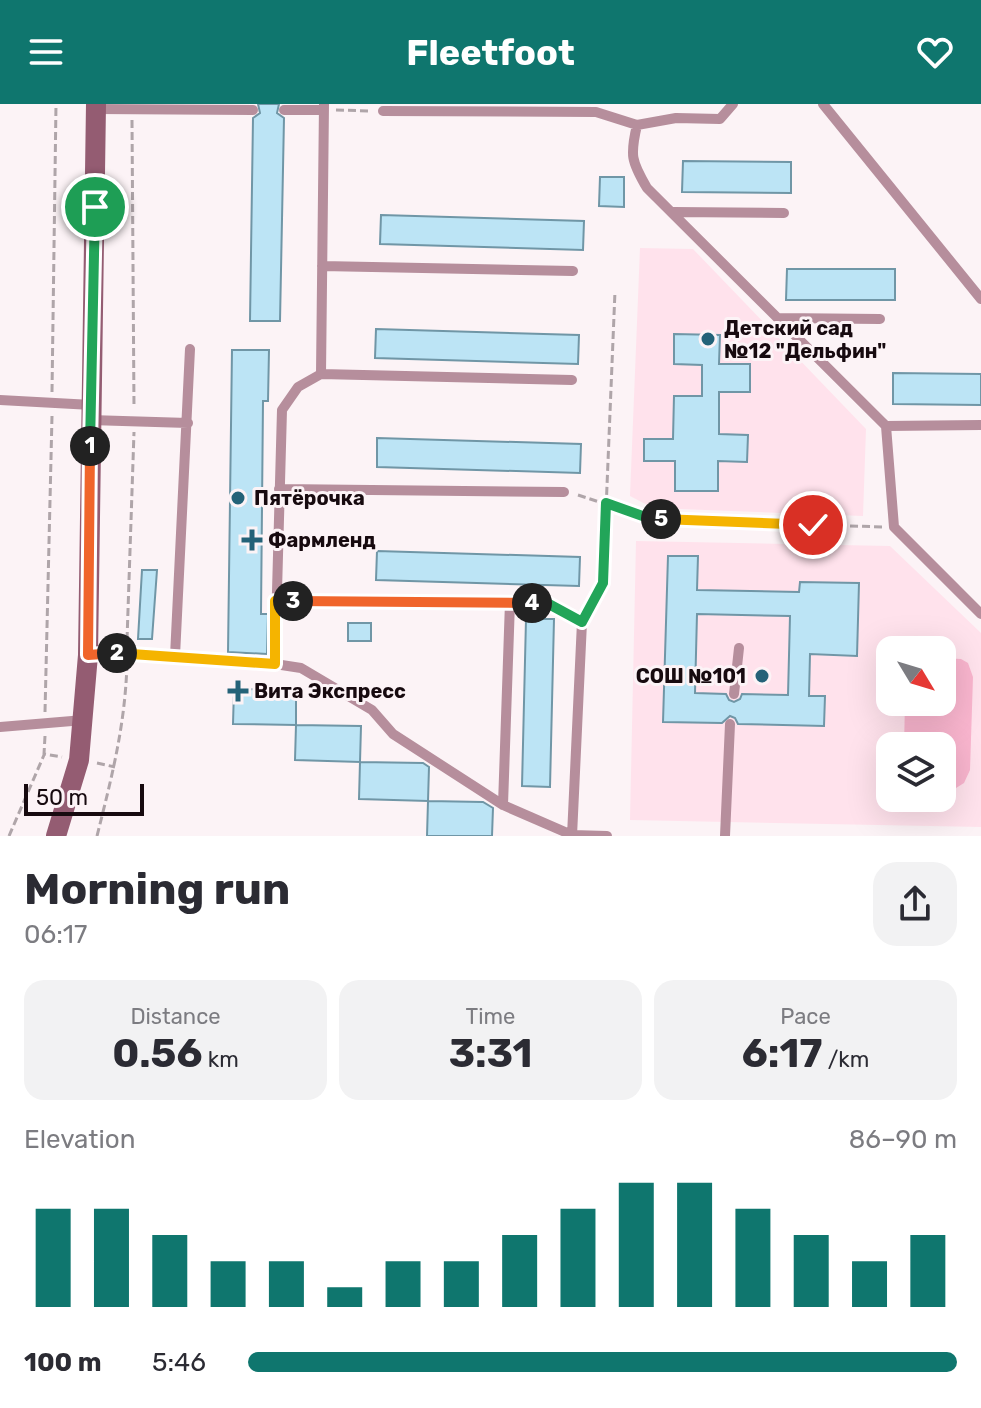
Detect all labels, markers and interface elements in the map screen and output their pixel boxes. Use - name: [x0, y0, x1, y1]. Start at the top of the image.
- icon: menu: [24, 30, 68, 74]
- icon: heart: [913, 30, 957, 74]
- text: Fleetfoot: [406, 31, 575, 74]
- pin: [61, 173, 129, 241]
- icon: arrive: [73, 185, 117, 229]
- place label: Детский сад №12 "Дельфин": [724, 316, 886, 363]
- marker: Детский сад №12 "Дельфин": [699, 330, 717, 348]
- pin: 1: [70, 426, 110, 466]
- text: 1: [85, 432, 95, 459]
- place label: Пятёрочка: [254, 486, 365, 510]
- marker: Пятёрочка: [229, 489, 247, 507]
- pin: [779, 491, 847, 559]
- pin: 5: [641, 499, 681, 539]
- icon: check: [791, 503, 835, 547]
- text: 5: [654, 505, 668, 532]
- place label: Фармленд: [268, 528, 376, 552]
- marker: Фармленд: [243, 531, 261, 549]
- pin: 3: [273, 581, 313, 621]
- pin: 4: [512, 583, 552, 623]
- text: 3: [286, 587, 300, 614]
- text: 4: [524, 589, 540, 616]
- pin: 2: [97, 633, 137, 673]
- north arrow: [876, 636, 956, 716]
- map controls: [876, 636, 956, 812]
- text: 2: [110, 639, 124, 666]
- place label: СОШ №101: [636, 664, 746, 688]
- marker: СОШ №101: [753, 667, 771, 685]
- place label: Вита Экспресс: [254, 679, 406, 703]
- marker: Вита Экспресс: [229, 682, 247, 700]
- button: layers: [876, 732, 956, 812]
- scale bar: [24, 780, 144, 816]
- text: 50 m: [36, 784, 88, 811]
- button: share: [873, 862, 957, 946]
- text: Morning run: [24, 863, 290, 915]
- text: 06:17: [24, 919, 87, 950]
- text: Distance: [130, 1003, 221, 1030]
- text: Time: [466, 1003, 515, 1030]
- text: Pace: [780, 1003, 831, 1030]
- text: 0.56: [112, 1030, 202, 1077]
- text: 3:31: [449, 1030, 532, 1077]
- text: 6:17: [742, 1030, 822, 1077]
- text: km: [202, 1046, 239, 1073]
- text: /km: [822, 1046, 869, 1073]
- text: Elevation: [24, 1124, 135, 1155]
- text: 86–90 m: [849, 1124, 957, 1155]
- text: 100 m: [24, 1347, 102, 1378]
- text: 5:46: [152, 1347, 206, 1378]

